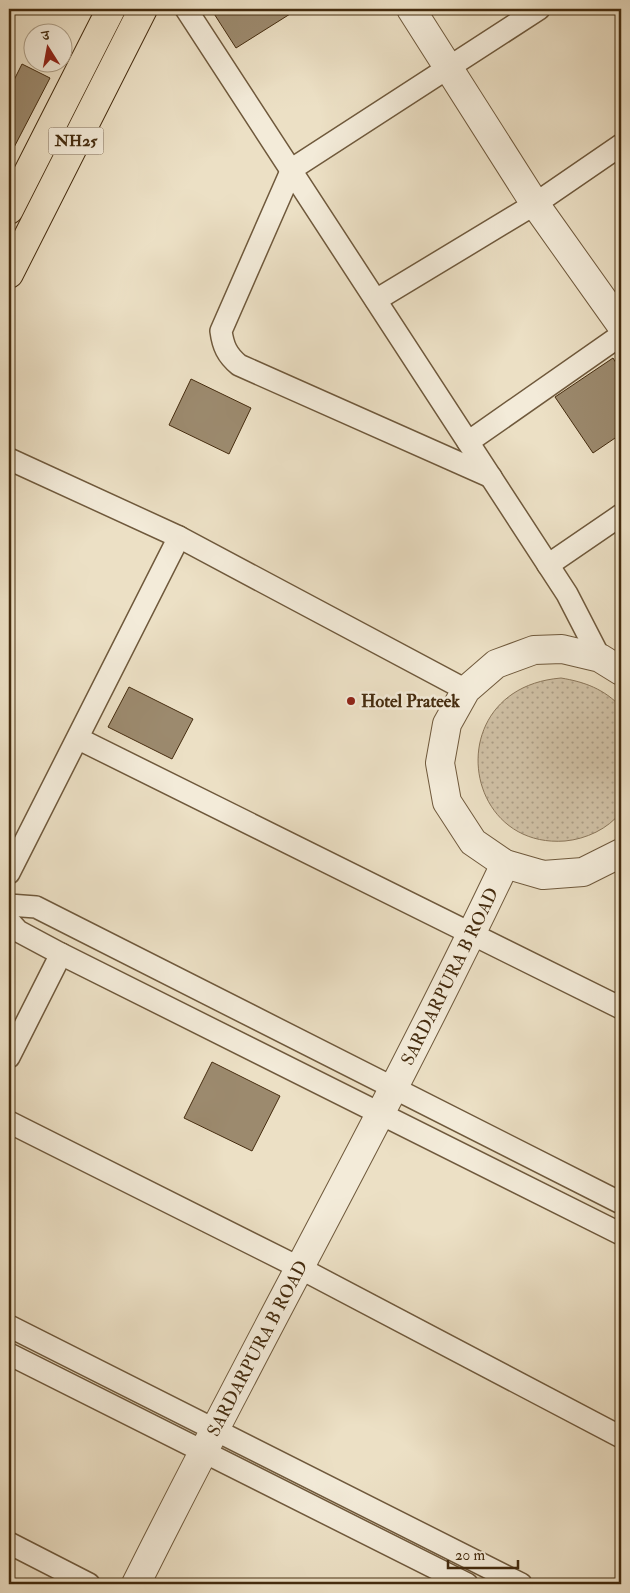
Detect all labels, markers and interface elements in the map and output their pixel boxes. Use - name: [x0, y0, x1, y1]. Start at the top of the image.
- north arrow: [22, 22, 72, 72]
- text: उ: [40, 27, 52, 45]
- road number: NH25: [48, 128, 104, 154]
- place label: Hotel Prateek: [361, 690, 460, 713]
- marker: Hotel Prateek: [345, 695, 357, 707]
- street label: SARDARPURA B ROAD: [396, 884, 504, 1069]
- street label: SARDARPURA B ROAD: [202, 1256, 313, 1440]
- scale bar: [448, 1538, 518, 1570]
- text: 20 m: [455, 1546, 485, 1565]

